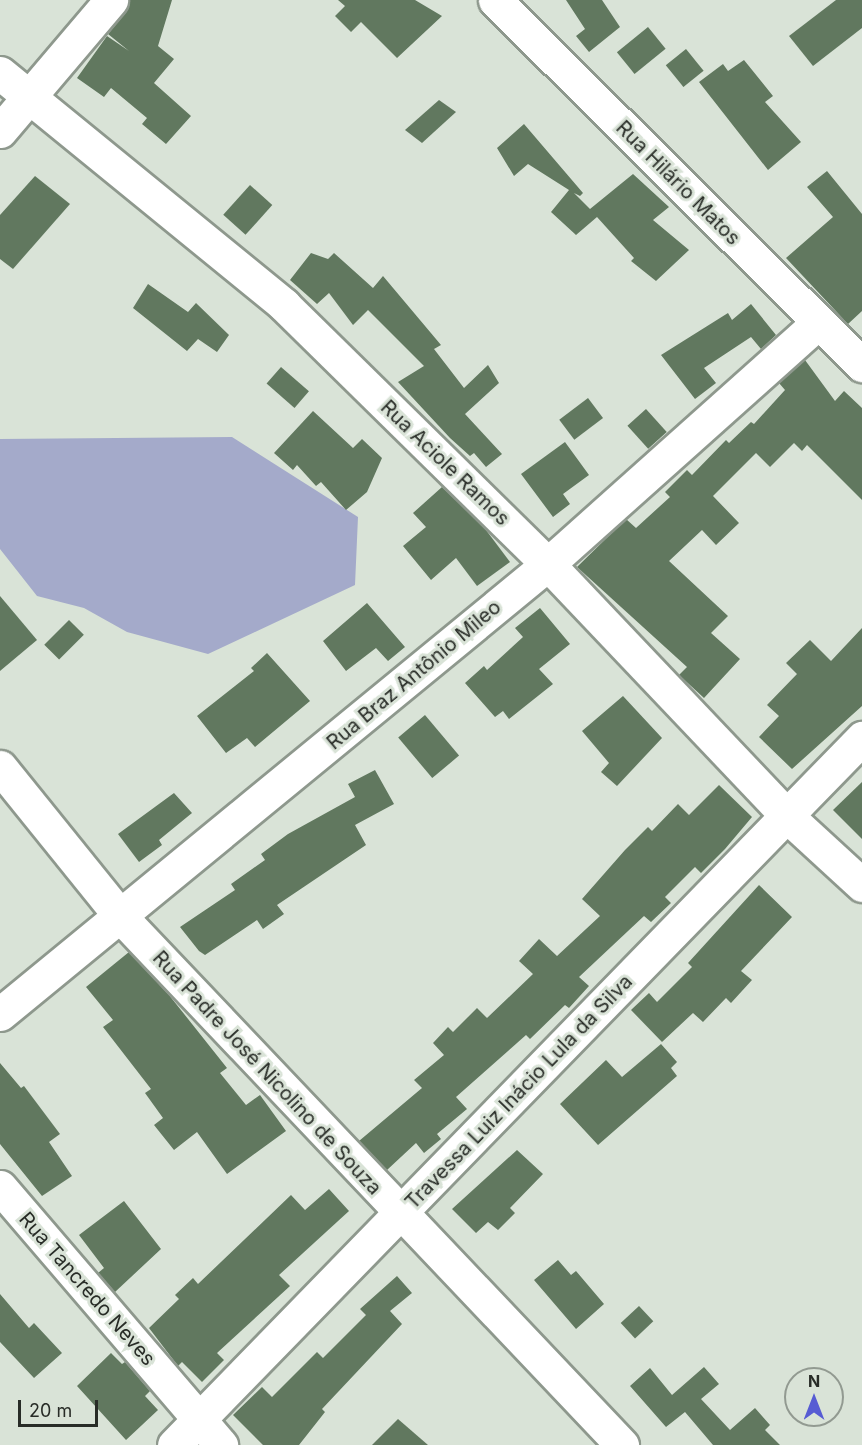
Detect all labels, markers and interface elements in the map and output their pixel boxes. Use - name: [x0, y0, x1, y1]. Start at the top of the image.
- street label: Rua Hilário Matos: [611, 116, 745, 250]
- street label: Rua Aciole Ramos: [376, 395, 514, 531]
- street label: Rua Braz Antônio Mileo: [322, 595, 506, 755]
- street label: Rua Padre José Nicolino de Souza: [148, 946, 386, 1200]
- street label: Travessa Luiz Inácio Lula da Silva: [400, 970, 638, 1214]
- street label: Rua Tancredo Neves: [14, 1207, 160, 1371]
- north arrow: [784, 1367, 844, 1427]
- text: N: [808, 1371, 820, 1391]
- scale bar: [21, 1388, 100, 1426]
- text: 20 m: [29, 1400, 72, 1421]

